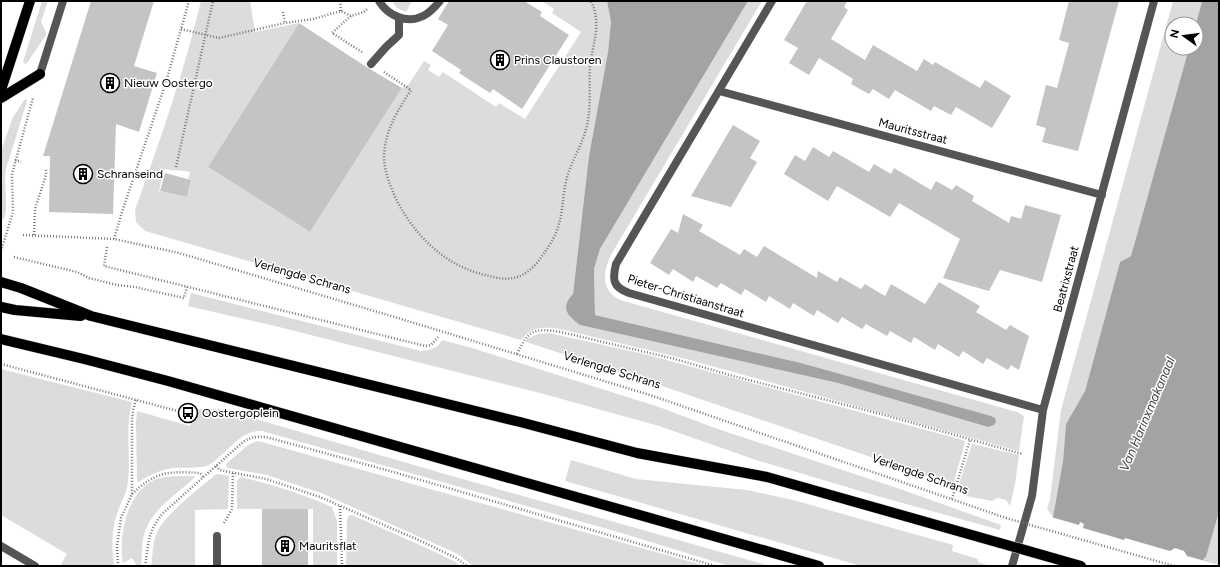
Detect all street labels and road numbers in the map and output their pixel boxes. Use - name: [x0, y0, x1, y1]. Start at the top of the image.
- street label: Mauritsstraat: [877, 115, 949, 147]
- street label: Beatrixstraat: [1050, 244, 1082, 314]
- street label: Verlengde Schrans: [252, 255, 353, 297]
- street label: Pieter-Christiaanstraat: [626, 272, 747, 321]
- street label: Verlengde Schrans: [562, 349, 663, 392]
- street label: Verlengde Schrans: [870, 451, 970, 497]

